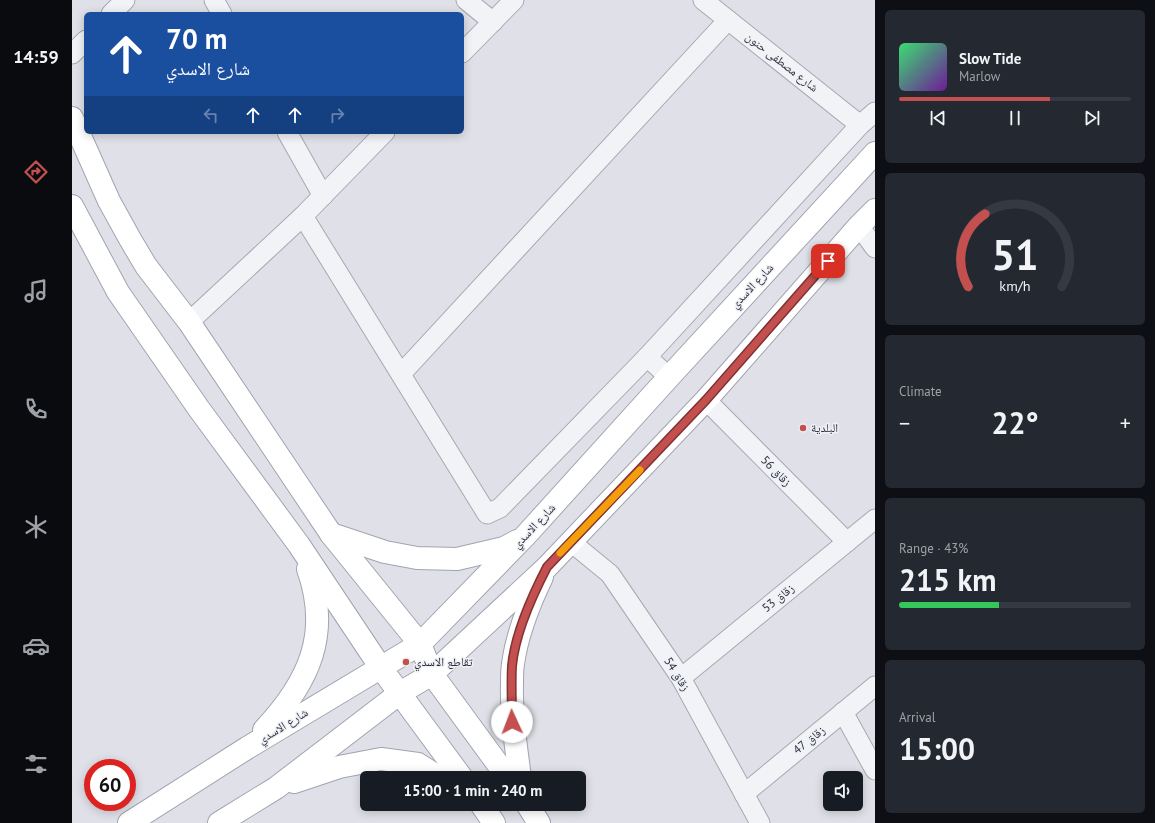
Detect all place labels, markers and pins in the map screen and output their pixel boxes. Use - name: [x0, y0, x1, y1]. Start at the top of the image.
- pin: [811, 244, 845, 278]
- place label: البلدية: [811, 420, 838, 435]
- marker: البلدية: [798, 423, 808, 433]
- place label: تقاطع الاسدي: [414, 654, 473, 672]
- marker: تقاطع الاسدي: [401, 657, 411, 667]

